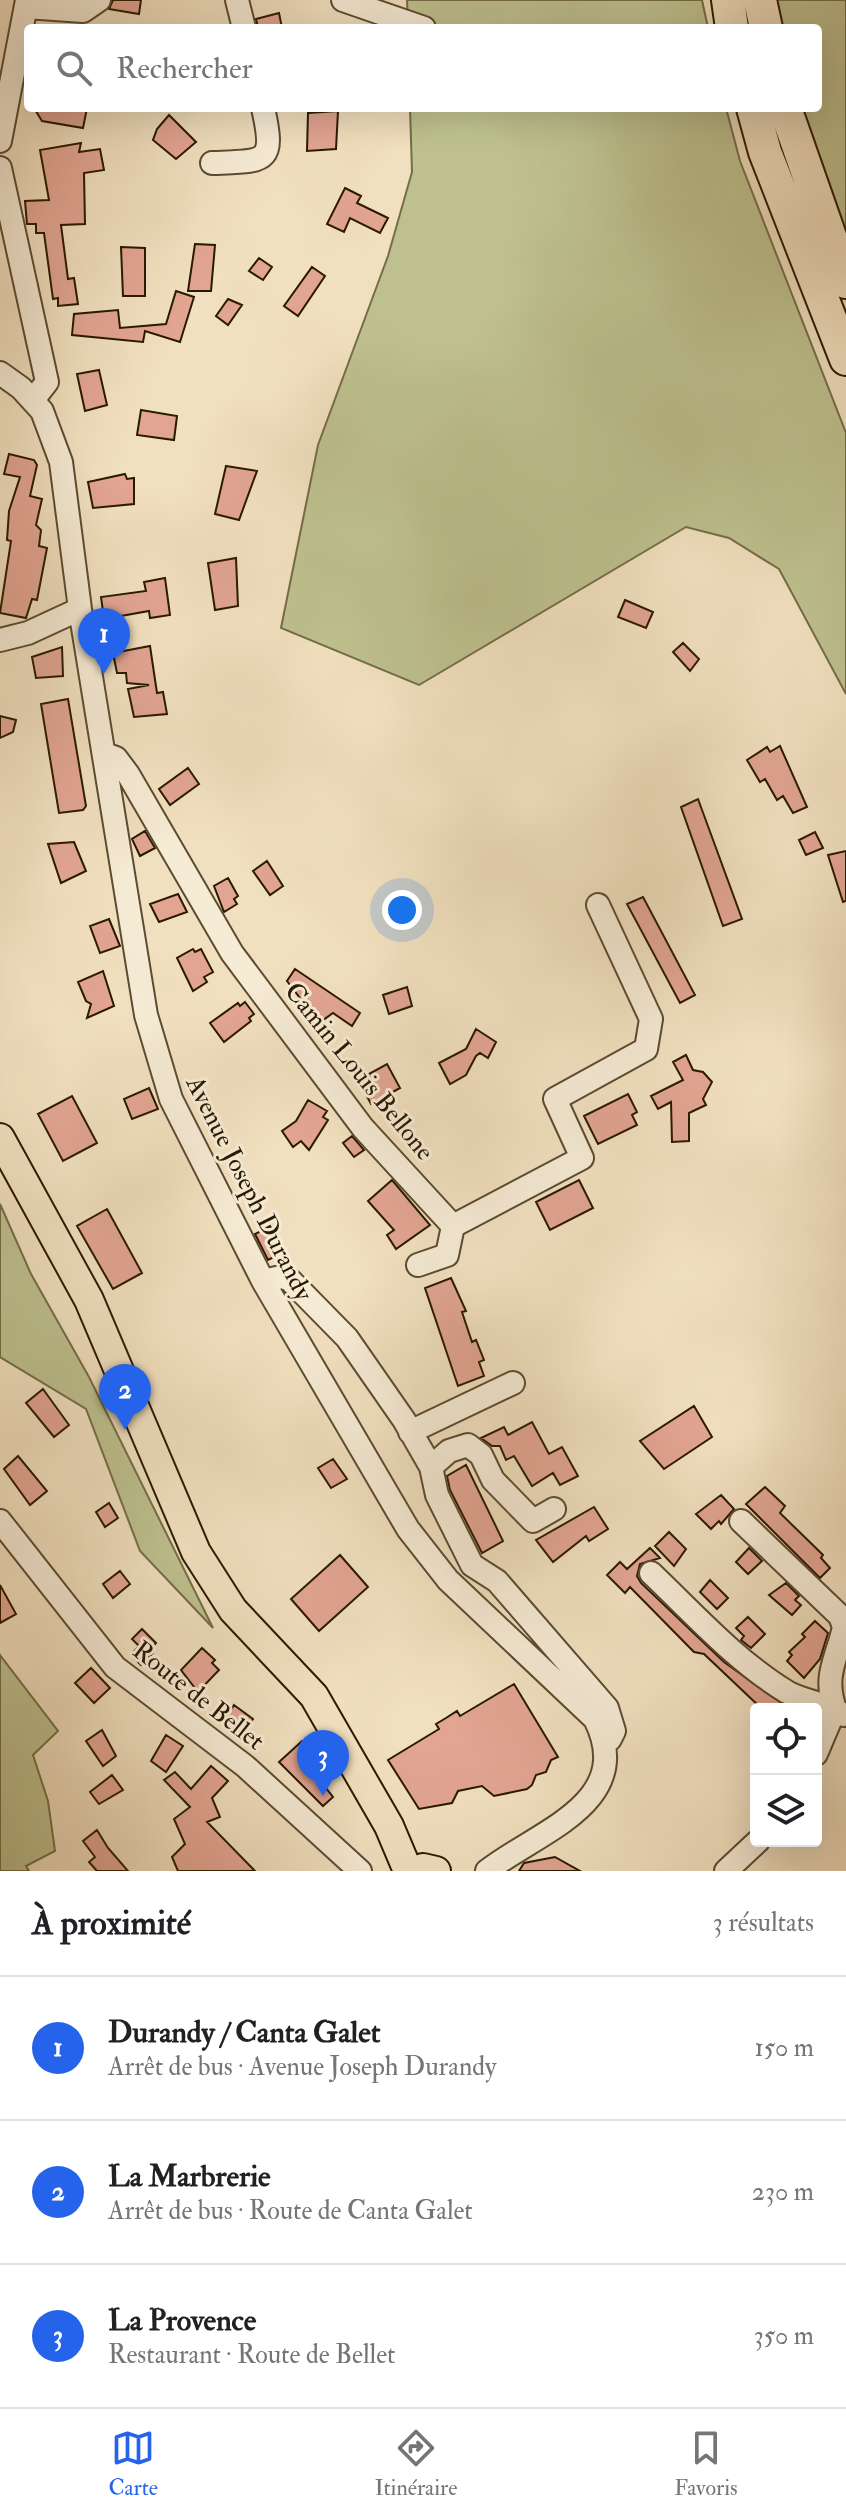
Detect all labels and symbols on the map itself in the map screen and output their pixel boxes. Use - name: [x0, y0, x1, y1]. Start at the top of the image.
- pin: 1: [78, 608, 130, 674]
- your location: [382, 890, 422, 930]
- street label: Camin Louis Bellone: [278, 976, 441, 1167]
- street label: Avenue Joseph Durandy: [177, 1070, 320, 1307]
- pin: 2: [99, 1364, 151, 1430]
- street label: Route de Bellet: [126, 1634, 271, 1757]
- pin: 3: [297, 1730, 349, 1796]

